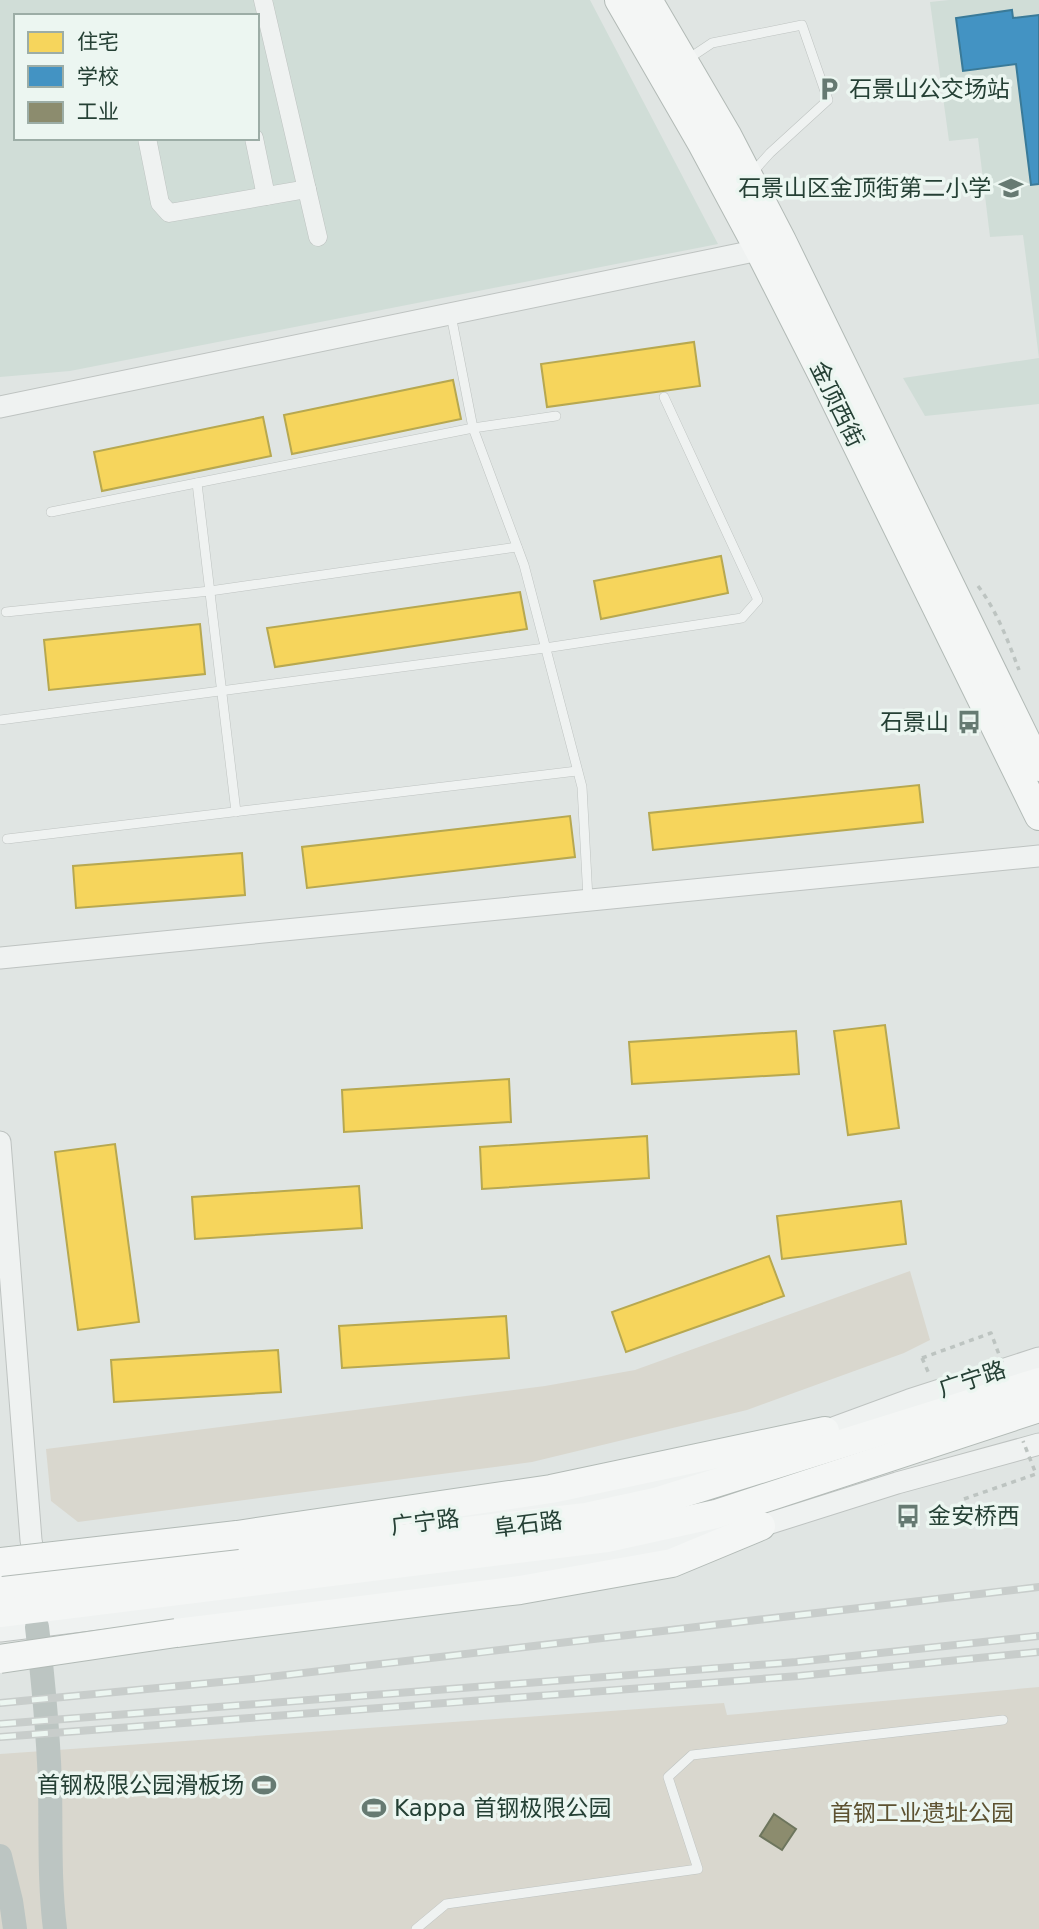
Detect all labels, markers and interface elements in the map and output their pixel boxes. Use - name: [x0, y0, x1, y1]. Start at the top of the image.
- legend: [14, 14, 259, 140]
- text: 住宅: [77, 30, 119, 54]
- text: 学校: [77, 65, 119, 89]
- parking icon: 石景山公交场站: [815, 75, 843, 103]
- place label: 石景山公交场站: [849, 76, 1010, 102]
- text: 工业: [77, 100, 119, 124]
- school or university icon: 石景山区金顶街第二小学: [997, 174, 1025, 202]
- place label: 石景山区金顶街第二小学: [738, 175, 991, 201]
- street label: 金顶西街: [805, 357, 869, 451]
- bus stop icon: 石景山: [955, 708, 983, 736]
- place label: 石景山: [880, 709, 949, 735]
- street label: 广宁路: [935, 1356, 1009, 1402]
- bus stop icon: 金安桥西: [894, 1502, 922, 1530]
- place label: 金安桥西: [928, 1503, 1020, 1529]
- street label: 广宁路: [389, 1505, 461, 1539]
- street label: 阜石路: [492, 1507, 564, 1541]
- sports icon: 首钢极限公园滑板场: [250, 1771, 278, 1799]
- place label: 首钢极限公园滑板场: [37, 1772, 244, 1798]
- sports icon: Kappa 首钢极限公园: [360, 1794, 388, 1822]
- place label: Kappa 首钢极限公园: [394, 1795, 611, 1821]
- park label: 首钢工业遗址公园: [830, 1800, 1014, 1826]

